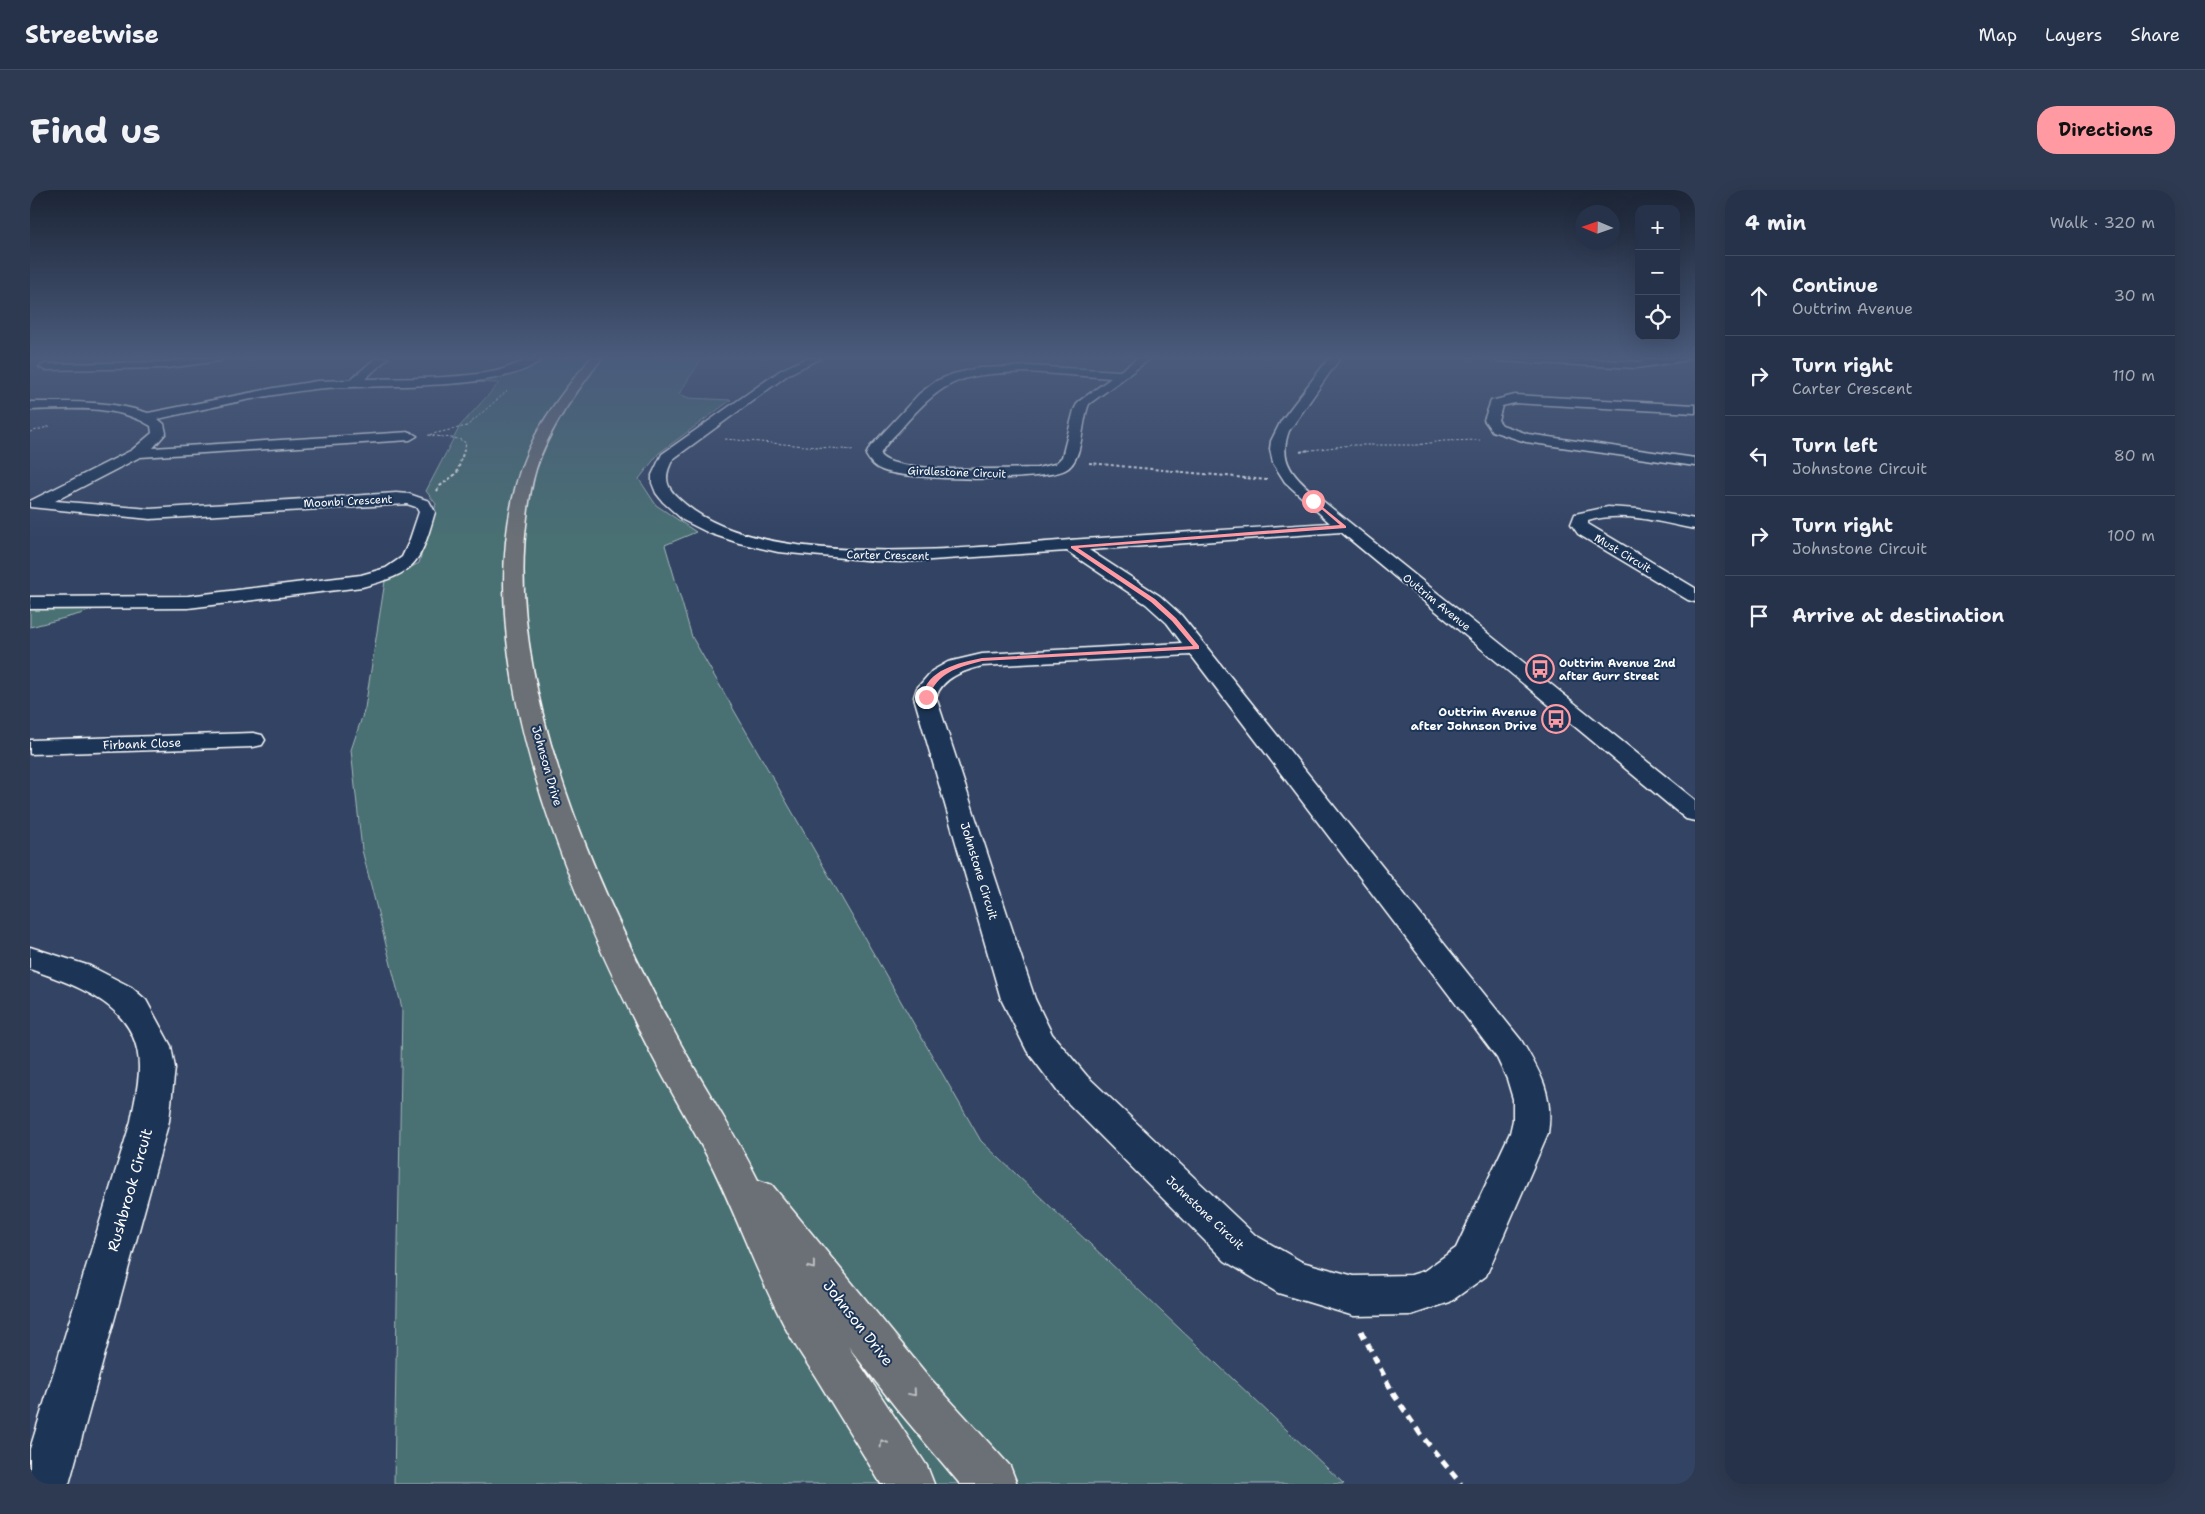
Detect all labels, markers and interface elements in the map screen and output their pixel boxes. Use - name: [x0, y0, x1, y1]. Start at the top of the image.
- text: Streetwise: [25, 19, 159, 51]
- text: Map: [1979, 23, 2017, 47]
- text: Layers: [2045, 23, 2102, 47]
- text: Share: [2130, 23, 2180, 47]
- button: Directions: [2037, 106, 2175, 154]
- text: Find us: [30, 107, 161, 154]
- north arrow: [1575, 205, 1620, 250]
- map controls: [1635, 205, 1680, 340]
- button: +: [1635, 205, 1680, 250]
- text: 4 min: [1745, 209, 1806, 237]
- text: Walk · 320 m: [2050, 212, 2155, 233]
- button: −: [1635, 250, 1680, 295]
- text: Continue: [1792, 273, 1878, 298]
- icon: ahead: [1745, 282, 1773, 310]
- text: 30 m: [2114, 285, 2155, 306]
- button: locate: [1635, 295, 1680, 340]
- text: Outtrim Avenue: [1792, 298, 1913, 319]
- text: Turn right: [1792, 353, 1893, 378]
- icon: right: [1745, 362, 1773, 390]
- text: 110 m: [2112, 365, 2155, 386]
- text: Carter Crescent: [1792, 378, 1912, 399]
- text: Turn left: [1792, 433, 1878, 458]
- icon: left: [1745, 442, 1773, 470]
- text: 80 m: [2114, 445, 2155, 466]
- text: Johnstone Circuit: [1792, 458, 1927, 479]
- street label: Girdlestone Circuit: [907, 463, 1007, 482]
- route start: [1302, 490, 1325, 513]
- street label: Moonbi Crescent: [303, 492, 393, 511]
- text: Turn right: [1792, 513, 1893, 538]
- icon: right: [1745, 522, 1773, 550]
- text: 100 m: [2107, 525, 2155, 546]
- street label: Must Circuit: [1591, 531, 1654, 576]
- text: Johnstone Circuit: [1792, 538, 1927, 559]
- street label: Carter Crescent: [846, 547, 930, 564]
- street label: Outtrim Avenue: [1400, 570, 1474, 634]
- icon: arrive: [1745, 602, 1773, 630]
- text: Arrive at destination: [1792, 603, 2004, 628]
- bus stop icon: Outtrim Avenue 2nd after Gurr Street: [1525, 654, 1555, 684]
- place label: Outtrim Avenue 2nd after Gurr Street: [1559, 656, 1676, 684]
- route end: [915, 686, 938, 709]
- place label: Outtrim Avenue after Johnson Drive: [1411, 704, 1537, 734]
- bus stop icon: Outtrim Avenue after Johnson Drive: [1541, 704, 1571, 734]
- street label: Johnson Drive: [528, 724, 566, 808]
- street label: Firbank Close: [103, 735, 182, 753]
- street label: Johnstone Circuit: [957, 820, 1001, 922]
- street label: Rushbrook Circuit: [103, 1126, 157, 1254]
- street label: Johnstone Circuit: [1162, 1173, 1248, 1253]
- one-way arrow: [807, 1260, 815, 1269]
- street label: Johnson Drive: [818, 1276, 898, 1370]
- one-way arrow: [908, 1387, 916, 1396]
- one-way arrow: [880, 1439, 889, 1448]

